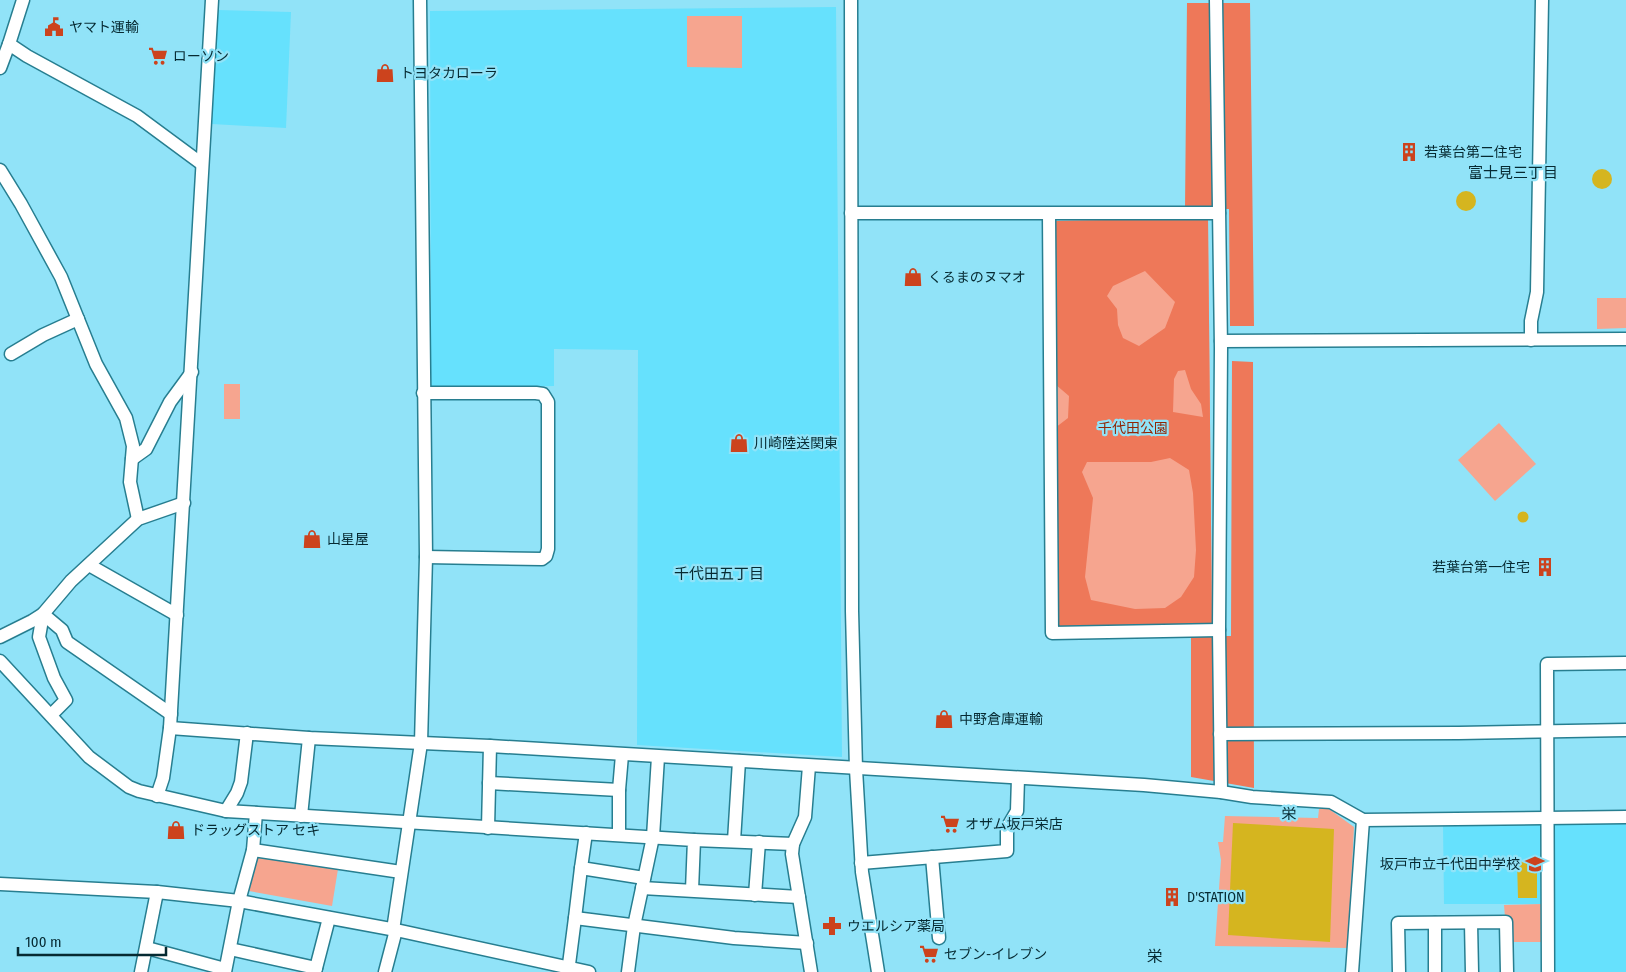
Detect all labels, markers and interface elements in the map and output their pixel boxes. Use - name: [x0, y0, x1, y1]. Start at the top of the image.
- public building icon: ヤマト運輸: [43, 16, 65, 38]
- place label: ヤマト運輸: [69, 19, 139, 36]
- supermarket icon: ローソン: [147, 45, 169, 67]
- place label: ローソン: [173, 48, 229, 65]
- shop icon: トヨタカローラ: [374, 62, 396, 84]
- place label: トヨタカローラ: [400, 65, 498, 82]
- building icon: 若葉台第二住宅: [1398, 141, 1420, 163]
- place label: 若葉台第二住宅: [1424, 144, 1522, 161]
- district label: 富士見三丁目: [1468, 164, 1558, 182]
- shop icon: くるまのヌマオ: [902, 266, 924, 288]
- place label: くるまのヌマオ: [928, 269, 1026, 286]
- park label: 千代田公園: [1098, 420, 1168, 437]
- shop icon: 川崎陸送関東: [728, 432, 750, 454]
- place label: 川崎陸送関東: [754, 435, 838, 452]
- shop icon: 山星屋: [301, 528, 323, 550]
- place label: 山星屋: [327, 531, 369, 548]
- building icon: 若葉台第一住宅: [1534, 556, 1556, 578]
- place label: 若葉台第一住宅: [1432, 559, 1530, 576]
- district label: 千代田五丁目: [674, 565, 764, 583]
- shop icon: 中野倉庫運輸: [933, 708, 955, 730]
- place label: 中野倉庫運輸: [959, 711, 1043, 728]
- district label: 栄: [1281, 805, 1297, 823]
- supermarket icon: オザム坂戸栄店: [939, 813, 961, 835]
- place label: オザム坂戸栄店: [965, 816, 1063, 833]
- shop icon: ドラッグストア セキ: [165, 819, 187, 841]
- place label: ドラッグストア セキ: [191, 822, 320, 839]
- school or university icon: 坂戸市立千代田中学校: [1524, 853, 1546, 875]
- place label: 坂戸市立千代田中学校: [1380, 856, 1520, 873]
- building icon: D'STATION: [1161, 886, 1183, 908]
- place label: D'STATION: [1187, 889, 1244, 906]
- pharmacy icon: ウエルシア薬局: [821, 915, 843, 937]
- place label: ウエルシア薬局: [847, 918, 945, 935]
- scale bar: [18, 924, 165, 956]
- text: 100 m: [25, 933, 62, 951]
- supermarket icon: セブン-イレブン: [918, 943, 940, 965]
- place label: セブン-イレブン: [944, 946, 1047, 963]
- district label: 栄: [1147, 947, 1163, 966]

